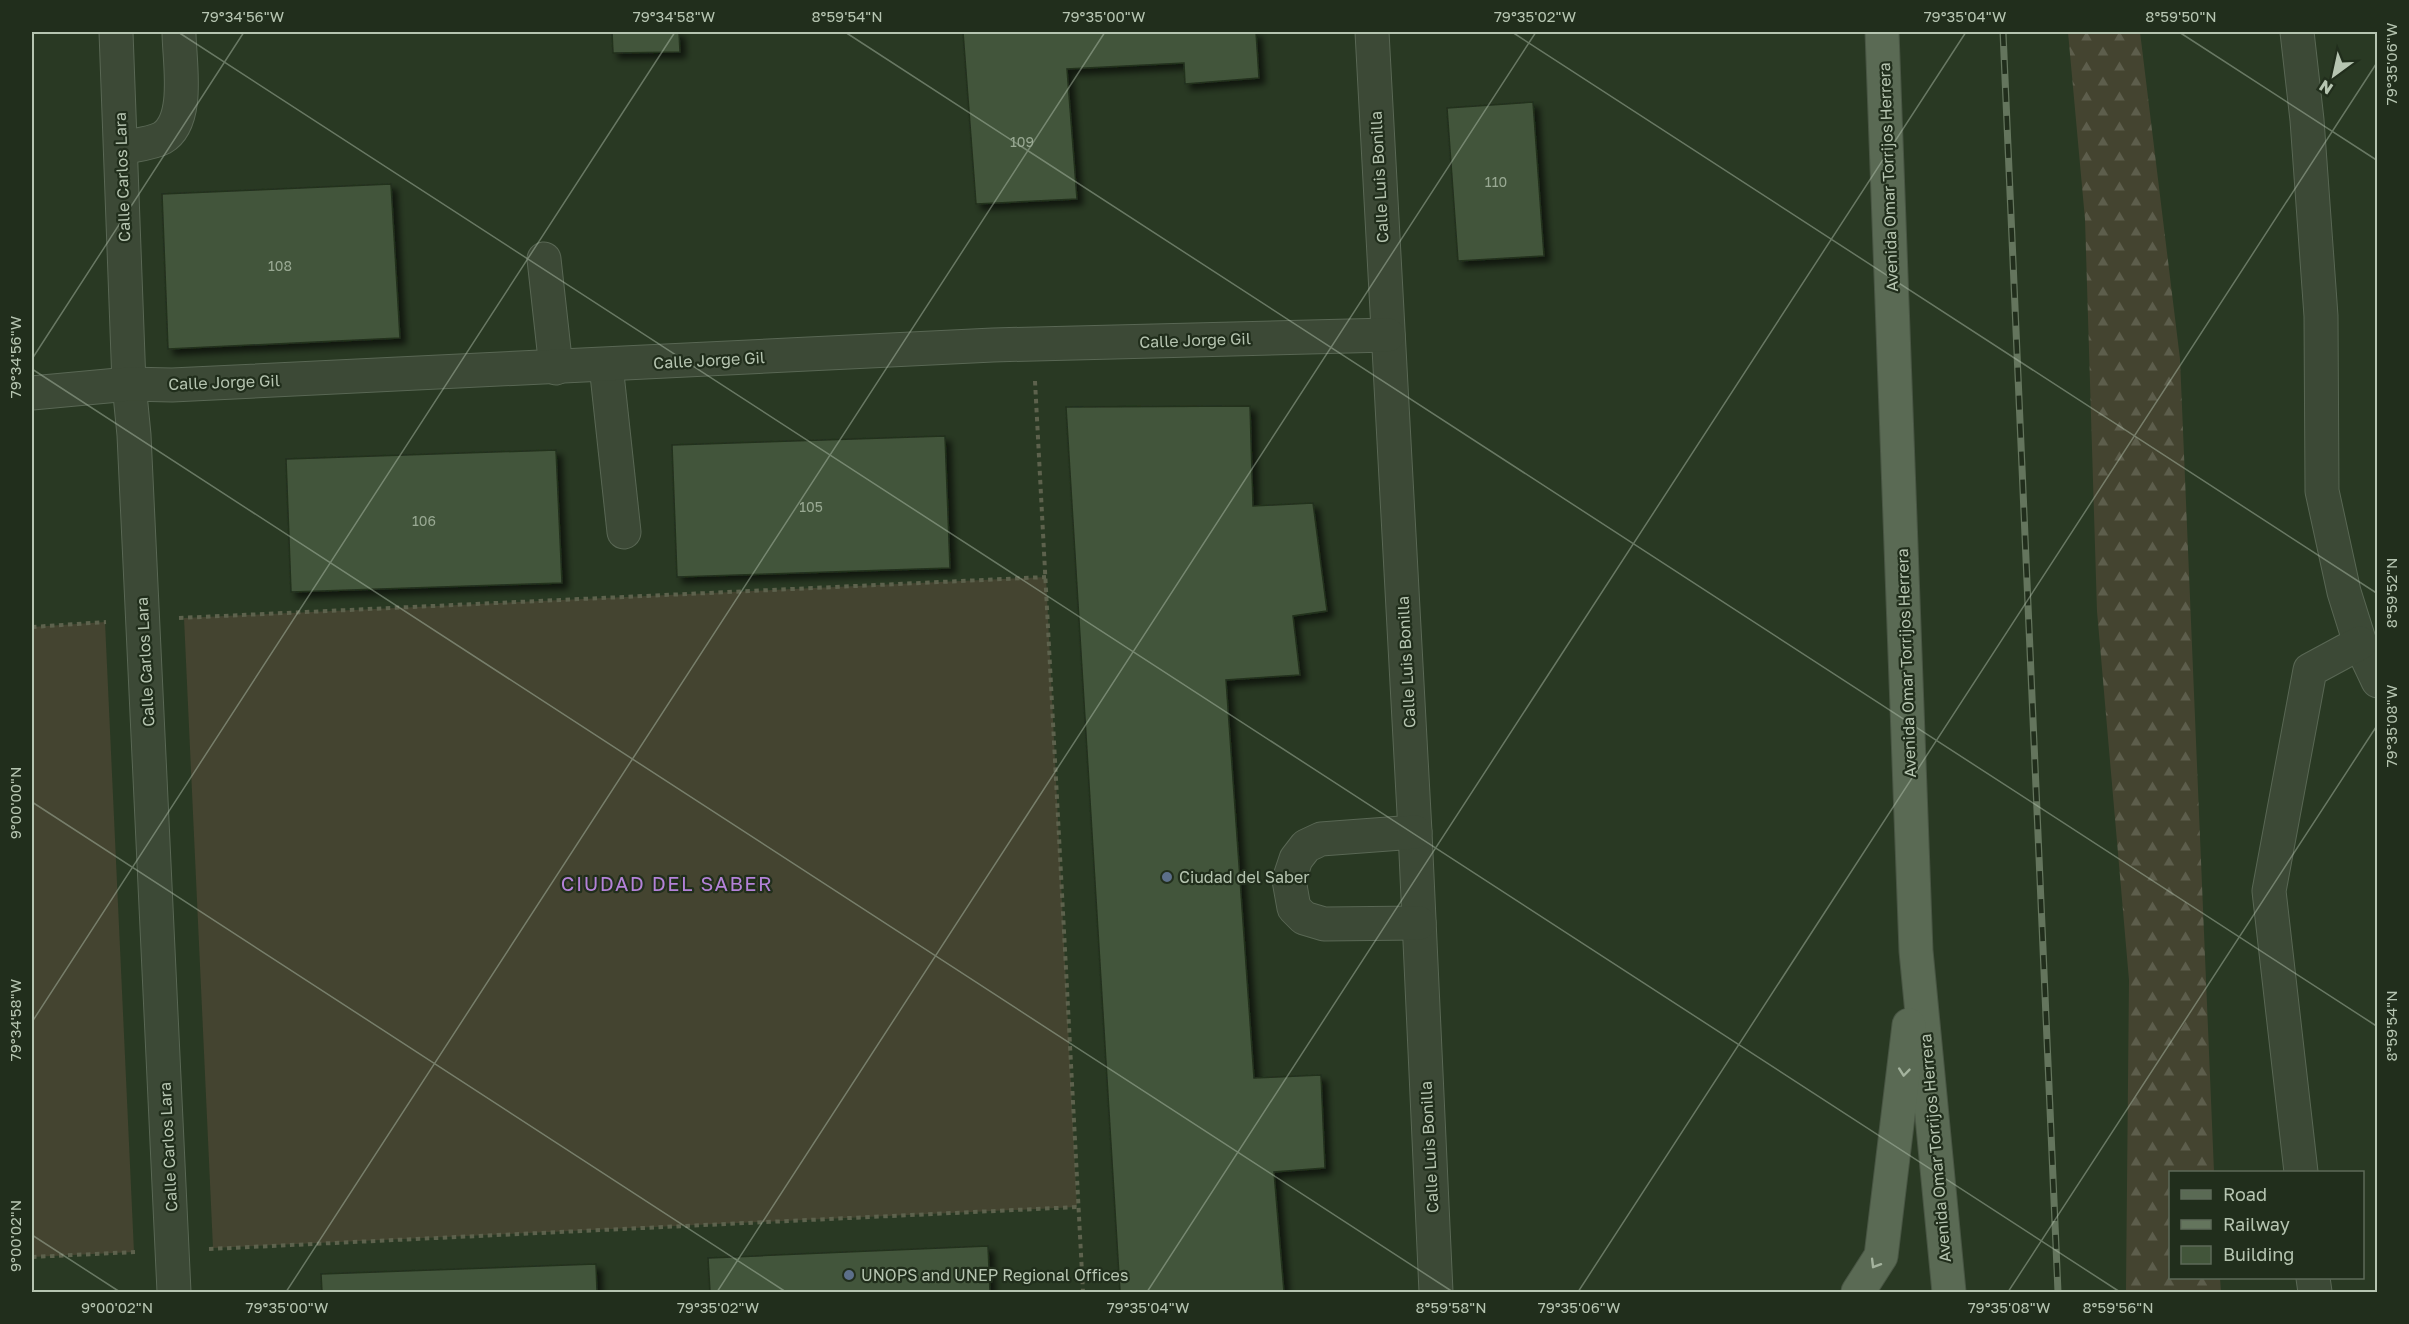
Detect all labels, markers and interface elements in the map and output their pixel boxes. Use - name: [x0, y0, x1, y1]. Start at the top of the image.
- text: 79°34'56"W: [202, 7, 284, 25]
- text: 79°34'58"W: [633, 7, 715, 25]
- text: 8°59'54"N: [811, 7, 883, 25]
- text: 79°35'00"W: [1063, 7, 1145, 25]
- text: 79°35'02"W: [1494, 7, 1576, 25]
- text: 79°35'04"W: [1924, 7, 2006, 25]
- text: 8°59'50"N: [2145, 7, 2217, 25]
- text: 79°35'06"W: [2382, 23, 2400, 105]
- north arrow: [2304, 45, 2364, 105]
- street label: Avenida Omar Torrijos Herrera: [1874, 62, 1902, 292]
- text: N: [2315, 76, 2336, 99]
- street label: Calle Luis Bonilla: [1366, 110, 1392, 244]
- street label: Calle Carlos Lara: [110, 112, 134, 242]
- house number: 109: [1010, 133, 1034, 150]
- house number: 110: [1485, 173, 1507, 190]
- house number: 108: [268, 257, 292, 274]
- text: 79°34'56"W: [6, 316, 24, 398]
- street label: Calle Jorge Gil: [1139, 328, 1251, 352]
- street label: Calle Jorge Gil: [653, 347, 765, 373]
- street label: Calle Jorge Gil: [168, 370, 280, 394]
- house number: 105: [799, 498, 823, 515]
- house number: 106: [412, 512, 436, 529]
- street label: Avenida Omar Torrijos Herrera: [1892, 548, 1920, 778]
- text: 8°59'52"N: [2382, 558, 2400, 628]
- street label: Calle Luis Bonilla: [1393, 595, 1419, 729]
- street label: Calle Carlos Lara: [132, 597, 158, 727]
- text: 79°35'08"W: [2382, 685, 2400, 767]
- text: 9°00'00"N: [6, 767, 24, 839]
- place label: Ciudad del Saber: [1179, 867, 1309, 887]
- marker: Ciudad del Saber: [1160, 870, 1174, 884]
- district label: CIUDAD DEL SABER: [561, 871, 773, 895]
- text: 79°34'58"W: [6, 979, 24, 1061]
- text: 8°59'54"N: [2382, 990, 2400, 1062]
- street label: Avenida Omar Torrijos Herrera: [1915, 1033, 1955, 1263]
- one-way arrow: [1898, 1068, 1911, 1077]
- street label: Calle Luis Bonilla: [1416, 1080, 1442, 1214]
- street label: Calle Carlos Lara: [155, 1082, 181, 1212]
- legend: [2169, 1171, 2364, 1279]
- text: Road: [2223, 1183, 2267, 1205]
- text: 9°00'02"N: [6, 1200, 24, 1272]
- text: Railway: [2223, 1213, 2290, 1235]
- text: Building: [2223, 1243, 2294, 1265]
- one-way arrow: [1871, 1258, 1883, 1268]
- place label: UNOPS and UNEP Regional Offices: [861, 1265, 1128, 1285]
- marker: UNOPS and UNEP Regional Offices: [842, 1268, 856, 1282]
- text: 9°00'02"N: [81, 1298, 153, 1316]
- text: 79°35'00"W: [246, 1298, 328, 1316]
- text: 79°35'02"W: [677, 1298, 759, 1316]
- text: 79°35'04"W: [1107, 1298, 1189, 1316]
- text: 8°59'58"N: [1415, 1298, 1487, 1316]
- text: 79°35'06"W: [1538, 1298, 1620, 1316]
- text: 79°35'08"W: [1968, 1298, 2050, 1316]
- text: 8°59'56"N: [2082, 1298, 2154, 1316]

